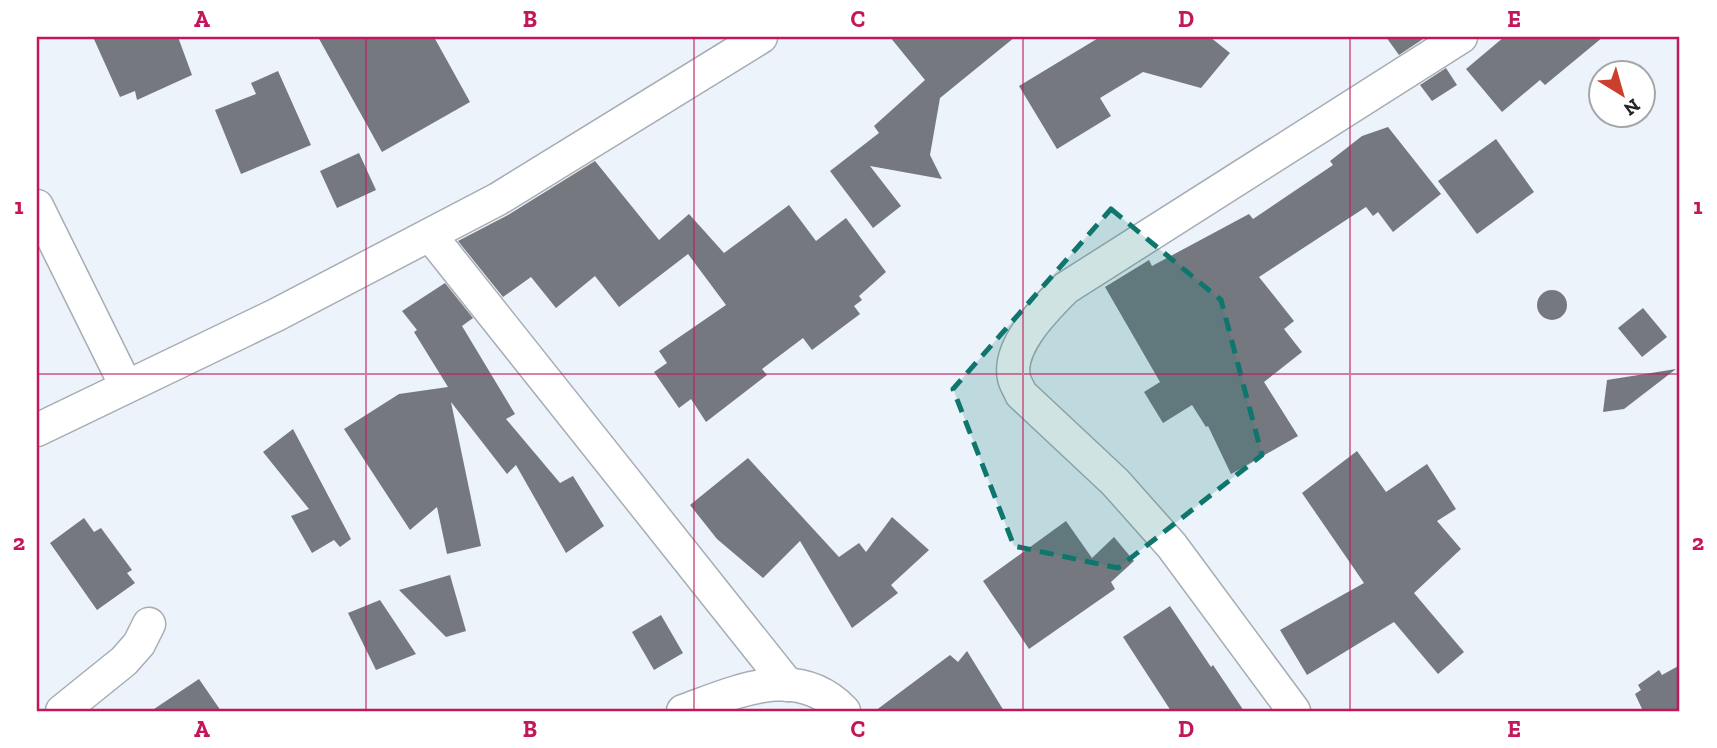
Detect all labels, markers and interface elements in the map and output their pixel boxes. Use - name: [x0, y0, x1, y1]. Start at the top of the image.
- text: A: [194, 5, 210, 33]
- text: B: [523, 5, 537, 33]
- text: C: [851, 5, 865, 33]
- text: D: [1178, 5, 1194, 33]
- text: E: [1507, 5, 1521, 33]
- north arrow: [1588, 60, 1658, 130]
- text: N: [1619, 94, 1645, 121]
- text: 1: [14, 192, 24, 220]
- text: 1: [1693, 192, 1703, 220]
- text: 2: [13, 528, 25, 556]
- text: 2: [1692, 528, 1704, 556]
- text: A: [194, 715, 210, 743]
- text: B: [523, 715, 537, 743]
- text: C: [851, 715, 865, 743]
- text: D: [1178, 715, 1194, 743]
- text: E: [1507, 715, 1521, 743]

